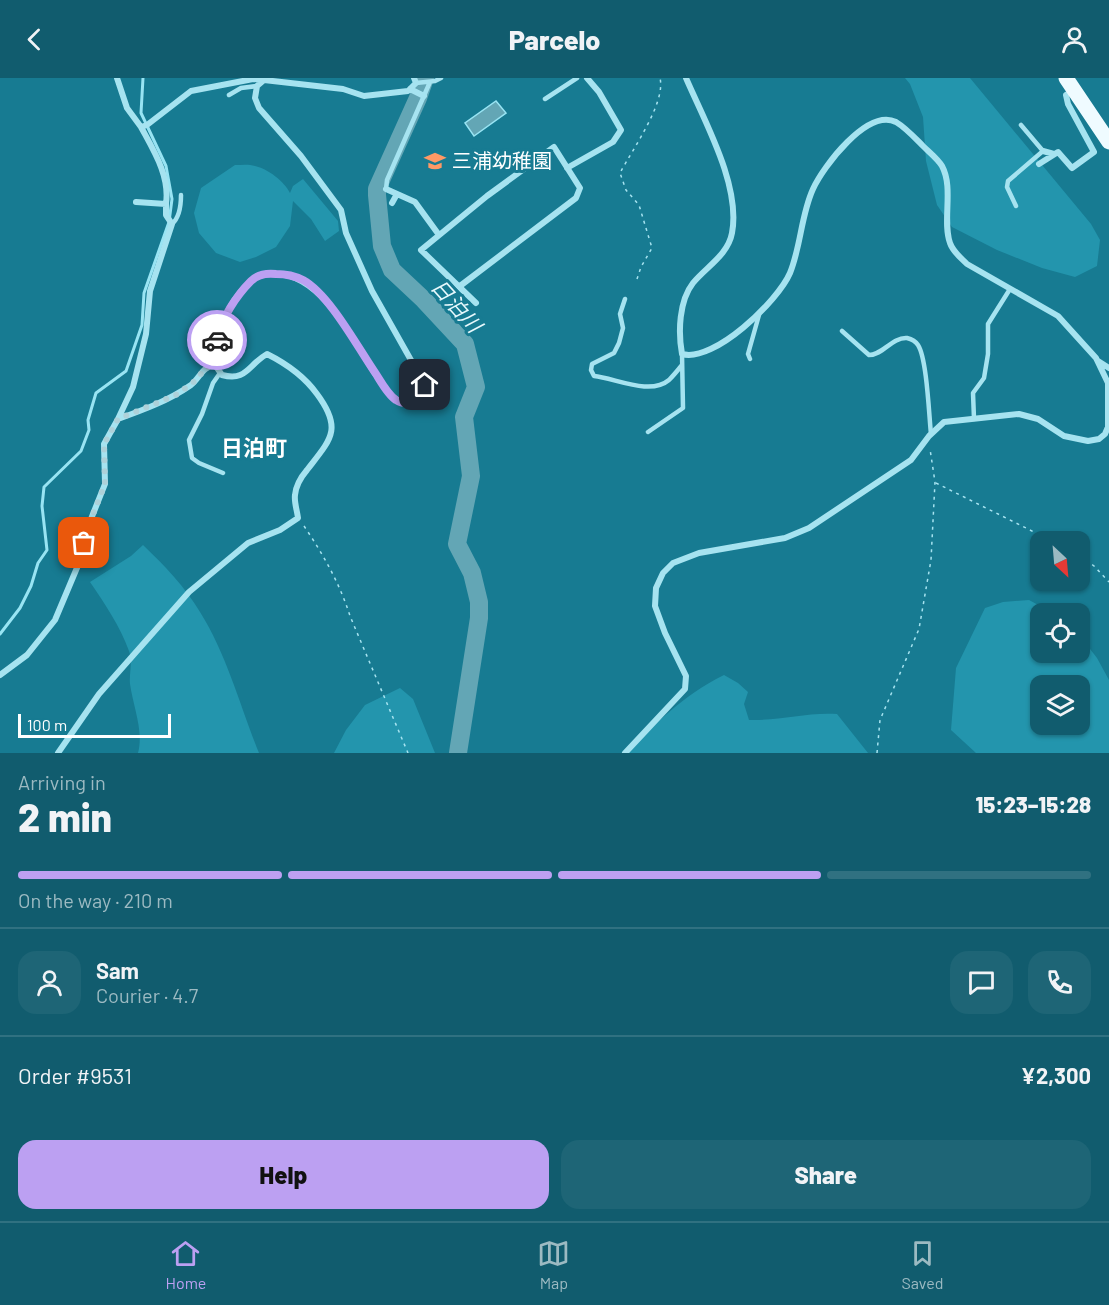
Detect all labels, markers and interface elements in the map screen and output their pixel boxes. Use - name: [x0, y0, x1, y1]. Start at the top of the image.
- icon: back: [18, 23, 51, 56]
- text: Parcelo: [509, 23, 600, 55]
- icon: person: [1058, 23, 1091, 56]
- place label: 三浦幼稚園: [452, 148, 552, 172]
- school or university icon: 三浦幼稚園: [423, 149, 447, 173]
- water label: 日泊川: [427, 273, 489, 338]
- courier: [187, 310, 247, 370]
- icon: car: [201, 324, 234, 357]
- pin: [399, 359, 450, 410]
- icon: home: [408, 368, 441, 401]
- district label: 日泊町: [221, 434, 287, 460]
- pin: [58, 517, 109, 568]
- icon: bag: [67, 526, 100, 559]
- north arrow: [1030, 531, 1090, 591]
- map controls: [1030, 531, 1090, 735]
- button: locate: [1030, 603, 1090, 663]
- button: layers: [1030, 675, 1090, 735]
- scale bar: [18, 711, 171, 738]
- text: 100 m: [27, 715, 67, 734]
- text: Arriving in: [18, 770, 106, 794]
- text: 15:23–15:28: [975, 791, 1091, 817]
- text: 2 min: [18, 793, 112, 840]
- text: On the way · 210 m: [18, 888, 173, 912]
- button: person: [18, 951, 81, 1014]
- button: chat: [950, 951, 1013, 1014]
- button: phone: [1028, 951, 1091, 1014]
- text: Sam: [96, 957, 139, 983]
- text: Courier · 4.7: [96, 983, 198, 1007]
- text: Order #9531: [18, 1062, 132, 1088]
- text: ¥2,300: [1021, 1062, 1091, 1088]
- button: Help: [18, 1140, 549, 1209]
- button: Share: [561, 1140, 1091, 1209]
- tab: Home: [166, 1237, 206, 1292]
- tab: Map: [537, 1237, 570, 1292]
- tab: Saved: [901, 1237, 943, 1292]

